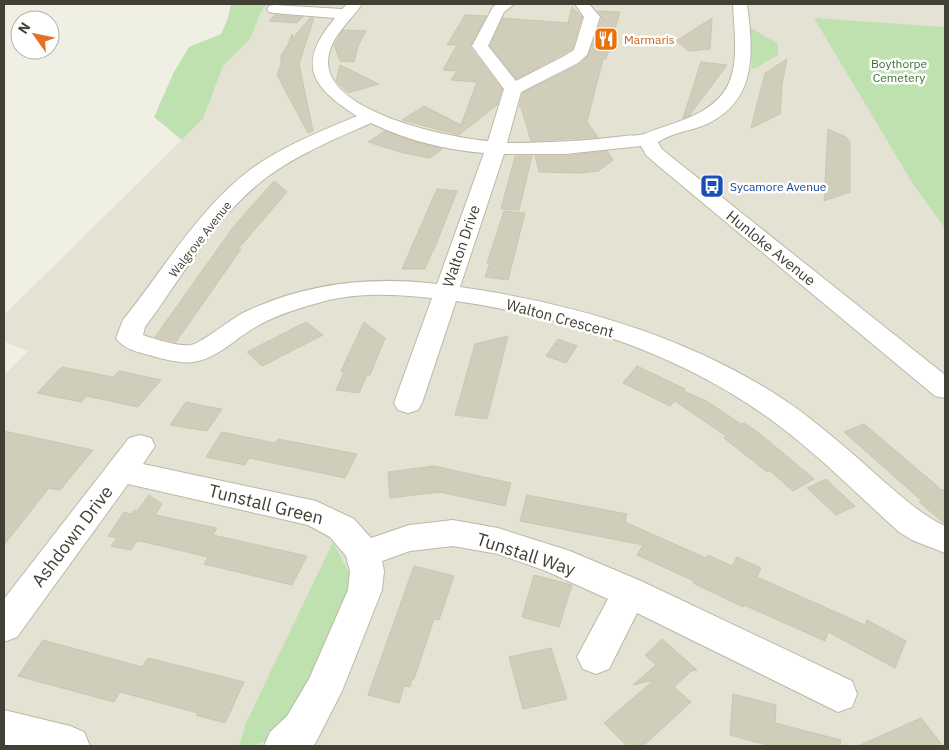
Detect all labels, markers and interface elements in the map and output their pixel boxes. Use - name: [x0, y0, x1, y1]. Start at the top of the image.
- north arrow: [10, 10, 60, 60]
- text: N: [14, 19, 34, 37]
- restaurant icon: Marmaris: [593, 26, 619, 52]
- place label: Marmaris: [624, 32, 675, 47]
- park label: Boythorpe Cemetery: [871, 56, 928, 85]
- bus stop icon: Sycamore Avenue: [699, 173, 725, 199]
- place label: Sycamore Avenue: [730, 179, 827, 194]
- street label: Walgrove Avenue: [166, 197, 235, 280]
- street label: Walton Drive: [438, 202, 484, 290]
- street label: Hunloke Avenue: [722, 206, 820, 290]
- street label: Walton Crescent: [504, 295, 616, 341]
- street label: Tunstall Green: [206, 479, 326, 529]
- street label: Ashdown Drive: [26, 481, 118, 591]
- street label: Tunstall Way: [474, 527, 578, 581]

